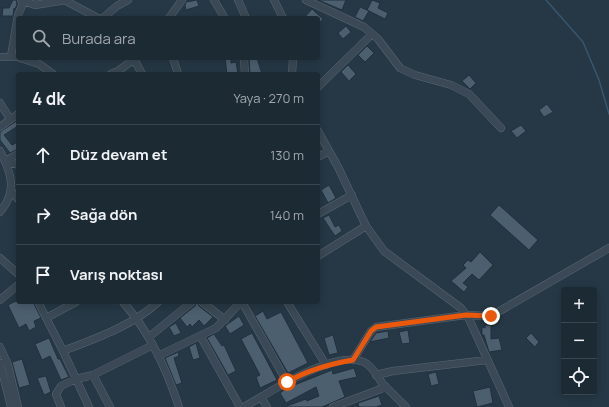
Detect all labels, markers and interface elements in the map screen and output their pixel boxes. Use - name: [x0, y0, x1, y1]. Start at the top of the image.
- search box: [16, 16, 320, 60]
- icon: search: [30, 27, 52, 49]
- text: Burada ara: [62, 28, 136, 49]
- text: 4 dk: [32, 87, 65, 110]
- text: Yaya · 270 m: [234, 89, 304, 107]
- icon: ahead: [32, 144, 54, 166]
- text: Düz devam et: [70, 144, 167, 165]
- text: 130 m: [270, 146, 304, 164]
- icon: right: [32, 204, 54, 226]
- text: Sağa dön: [70, 204, 137, 225]
- text: 140 m: [270, 206, 304, 224]
- icon: arrive: [32, 264, 54, 286]
- text: Varış noktası: [70, 264, 163, 285]
- map controls: [561, 287, 597, 395]
- button: +: [561, 287, 597, 323]
- route end: [482, 307, 500, 325]
- button: −: [561, 323, 597, 359]
- button: locate: [561, 359, 597, 395]
- route start: [278, 373, 296, 391]

